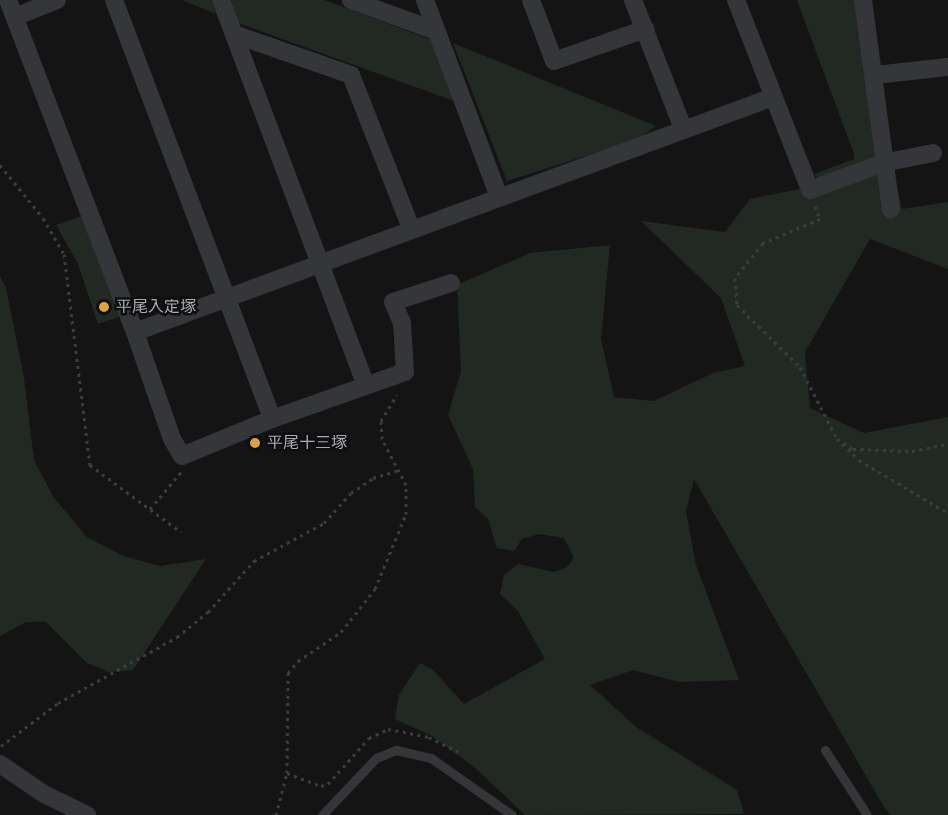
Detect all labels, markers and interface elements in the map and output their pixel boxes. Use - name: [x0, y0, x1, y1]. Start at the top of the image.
- place label: 平尾入定塚: [116, 297, 196, 317]
- marker: 平尾入定塚: [97, 300, 111, 314]
- place label: 平尾十三塚: [267, 433, 347, 453]
- marker: 平尾十三塚: [248, 436, 262, 450]

